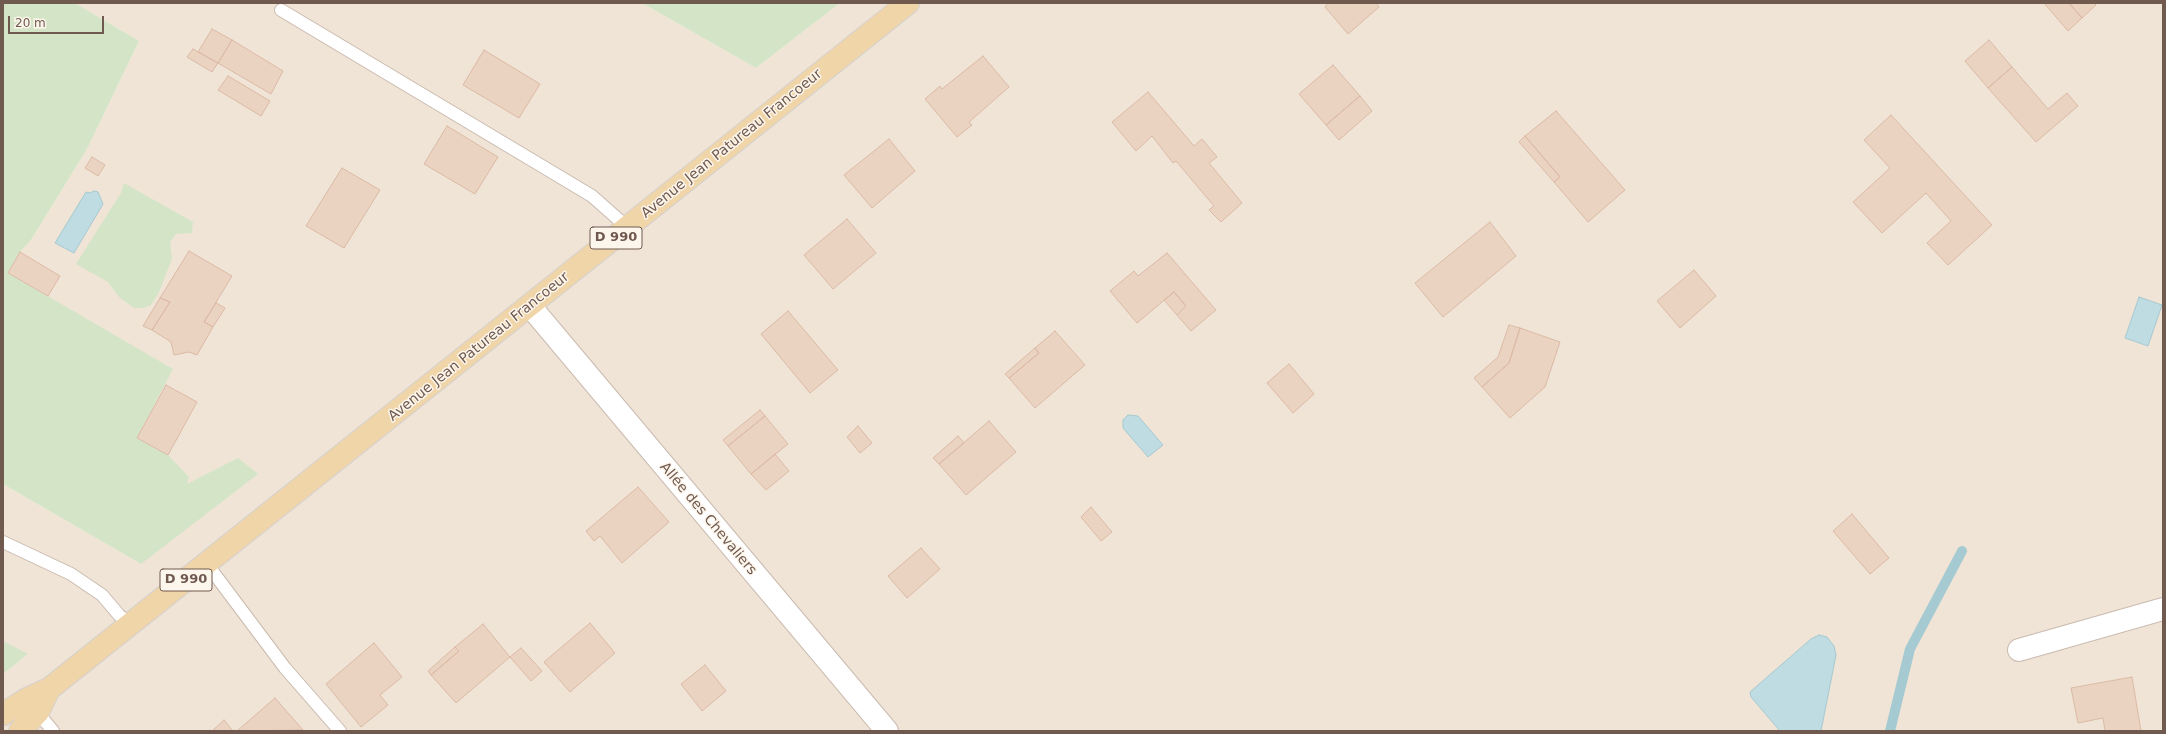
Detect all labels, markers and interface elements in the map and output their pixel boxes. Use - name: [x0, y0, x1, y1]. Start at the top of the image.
- scale bar: [10, 8, 106, 34]
- text: 20 m: [15, 16, 46, 30]
- street label: Avenue Jean Patureau Francoeur: [638, 66, 826, 222]
- road number: D 990: [590, 227, 642, 249]
- street label: Avenue Jean Patureau Francoeur: [385, 269, 573, 425]
- street label: Allée des Chevaliers: [656, 459, 760, 579]
- road number: D 990: [160, 569, 212, 591]

